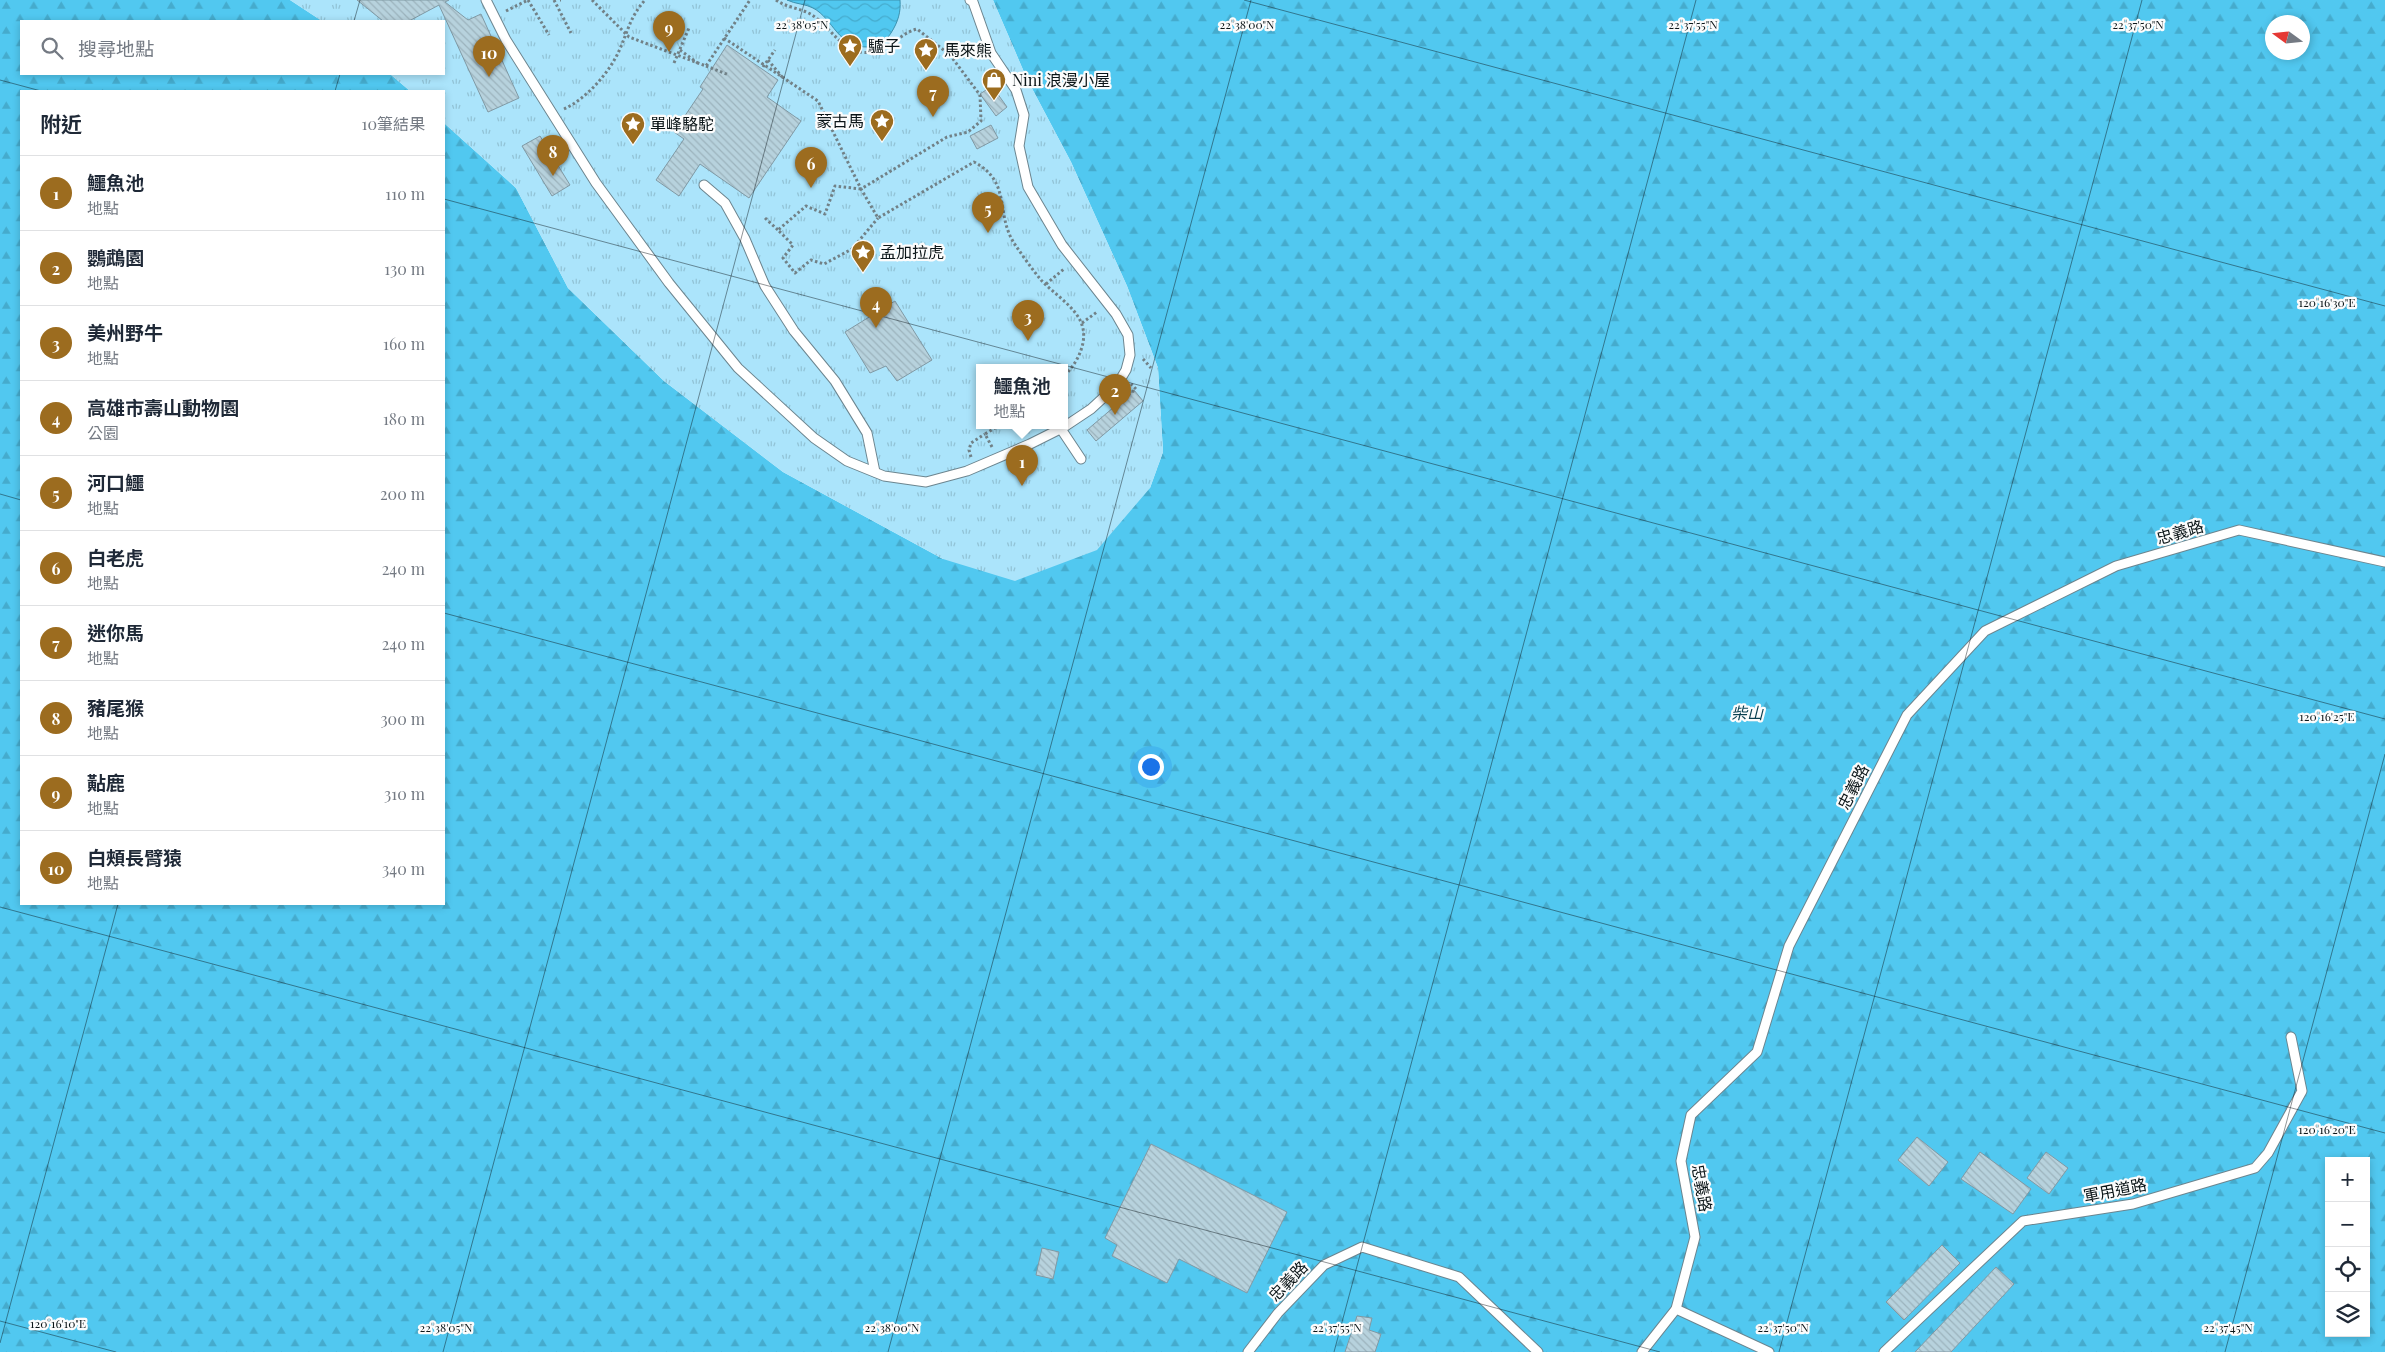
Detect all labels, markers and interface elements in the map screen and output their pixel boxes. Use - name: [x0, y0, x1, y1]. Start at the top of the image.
- pin: 9: [653, 11, 685, 52]
- north arrow: [2265, 15, 2310, 60]
- text: 22°38'05"N: [776, 16, 829, 32]
- text: 22°38'00"N: [1220, 16, 1275, 32]
- text: 22°37'55"N: [1668, 16, 1718, 32]
- text: 22°37'50"N: [2112, 16, 2164, 32]
- search box: [20, 20, 445, 75]
- place icon: 驢子: [837, 33, 863, 67]
- icon: search: [38, 34, 66, 62]
- text: 搜尋地點: [78, 35, 154, 61]
- place label: 驢子: [868, 35, 900, 56]
- pin: 10: [473, 36, 505, 77]
- place icon: 馬來熊: [913, 37, 939, 71]
- place label: 馬來熊: [944, 39, 992, 60]
- shop icon: Nini 浪漫小屋: [981, 67, 1007, 101]
- place label: Nini 浪漫小屋: [1012, 69, 1110, 90]
- pin: 7: [917, 76, 949, 117]
- place icon: 蒙古馬: [869, 108, 895, 142]
- text: 附近: [40, 109, 82, 137]
- place label: 蒙古馬: [816, 110, 864, 131]
- place icon: 單峰駱駝: [620, 111, 646, 145]
- text: 10筆結果: [361, 113, 425, 134]
- place label: 單峰駱駝: [650, 113, 714, 134]
- pin: 8: [537, 135, 569, 176]
- pin: 6: [795, 147, 827, 188]
- text: 鱷魚池: [87, 169, 144, 195]
- text: 1: [53, 183, 59, 204]
- text: 110 m: [385, 183, 425, 204]
- pin: 5: [972, 192, 1004, 233]
- text: 地點: [87, 197, 119, 218]
- place icon: 孟加拉虎: [850, 239, 876, 273]
- place label: 孟加拉虎: [880, 241, 944, 262]
- text: 鸚鵡園: [87, 244, 144, 270]
- text: 2: [52, 258, 60, 279]
- text: 130 m: [384, 258, 425, 279]
- text: 地點: [87, 272, 119, 293]
- pin: 4: [860, 287, 892, 328]
- text: 120°16'30"E: [2298, 294, 2356, 310]
- pin: 3: [1012, 300, 1044, 341]
- text: 美州野牛: [87, 319, 163, 345]
- text: 3: [52, 333, 60, 354]
- text: 160 m: [383, 333, 425, 354]
- text: 地點: [87, 347, 119, 368]
- popup: [976, 364, 1068, 429]
- text: 鱷魚池: [993, 372, 1051, 398]
- pin: 2: [1099, 374, 1131, 415]
- text: 高雄市壽山動物園: [87, 394, 239, 420]
- text: 地點: [993, 400, 1026, 421]
- text: 4: [52, 408, 60, 429]
- text: 180 m: [383, 408, 425, 429]
- text: 公園: [87, 422, 119, 443]
- pin: 1: [1006, 445, 1038, 486]
- text: 河口鱷: [87, 469, 144, 495]
- text: 5: [52, 483, 60, 504]
- text: 200 m: [380, 483, 425, 504]
- text: 地點: [87, 497, 119, 518]
- street label: 忠義路: [2154, 515, 2206, 548]
- text: 白老虎: [87, 544, 144, 570]
- text: 6: [52, 558, 60, 579]
- text: 240 m: [382, 558, 425, 579]
- text: 地點: [87, 572, 119, 593]
- text: 迷你馬: [87, 619, 144, 645]
- text: 7: [52, 633, 60, 654]
- text: 240 m: [382, 633, 425, 654]
- text: 地點: [87, 647, 119, 668]
- text: 豬尾猴: [87, 694, 144, 720]
- park label: 柴山: [1731, 702, 1764, 723]
- text: 8: [52, 708, 60, 729]
- text: 300 m: [380, 708, 425, 729]
- text: 120°16'25"E: [2299, 708, 2355, 724]
- text: 地點: [87, 722, 119, 743]
- your location: [1138, 754, 1164, 780]
- street label: 忠義路: [1832, 761, 1873, 813]
- text: 黇鹿: [87, 769, 125, 795]
- text: 9: [52, 783, 60, 804]
- text: 310 m: [384, 783, 425, 804]
- text: 地點: [87, 797, 119, 818]
- text: 白頰長臂猿: [87, 844, 182, 870]
- text: 10: [48, 858, 64, 879]
- text: 340 m: [382, 858, 425, 879]
- text: 地點: [87, 872, 119, 893]
- text: 120°16'20"E: [2298, 1121, 2356, 1137]
- map controls: [2325, 1157, 2370, 1337]
- button: +: [2325, 1157, 2370, 1202]
- street label: 忠義路: [1688, 1162, 1717, 1213]
- street label: 軍用道路: [2081, 1173, 2148, 1206]
- button: −: [2325, 1202, 2370, 1247]
- button: locate: [2325, 1247, 2370, 1292]
- street label: 忠義路: [1263, 1256, 1312, 1305]
- button: layers: [2325, 1292, 2370, 1337]
- text: 120°16'10"E: [30, 1315, 86, 1331]
- text: 22°38'05"N: [420, 1319, 473, 1335]
- text: 22°38'00"N: [865, 1319, 920, 1335]
- text: 22°37'55"N: [1312, 1319, 1362, 1335]
- text: 22°37'50"N: [1757, 1319, 1809, 1335]
- text: 22°37'45"N: [2203, 1319, 2253, 1335]

